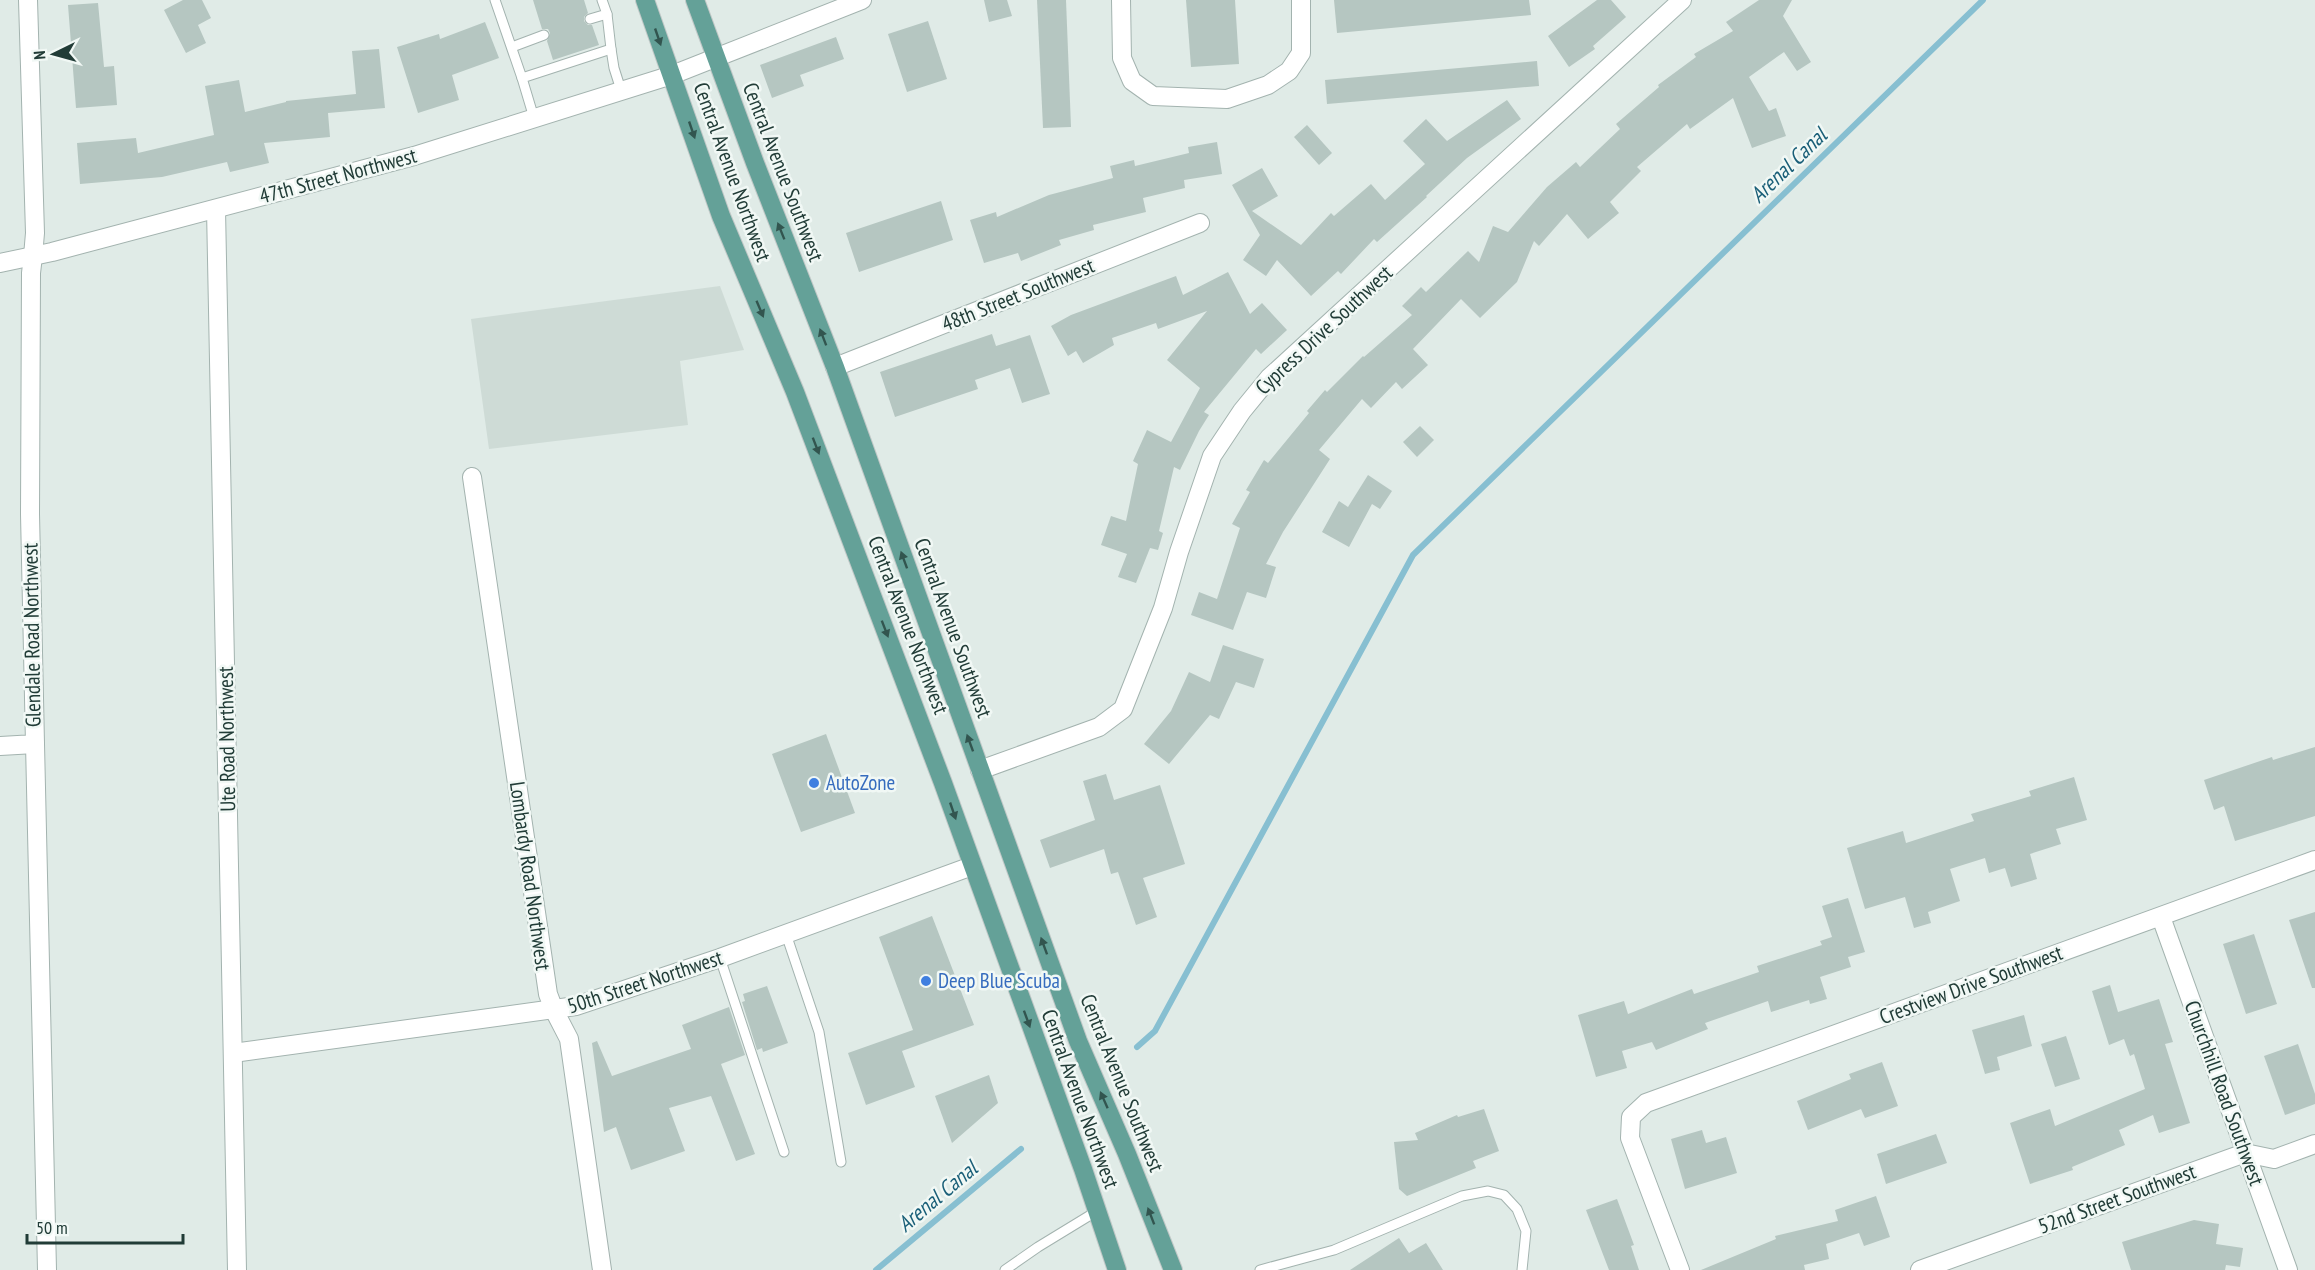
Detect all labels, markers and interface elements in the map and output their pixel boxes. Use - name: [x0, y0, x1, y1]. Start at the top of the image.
- north arrow: [24, 24, 84, 84]
- one-way arrow: [654, 29, 663, 47]
- text: N: [29, 50, 49, 60]
- street label: Central Avenue Northwest: [688, 79, 777, 265]
- street label: Central Avenue Southwest: [737, 79, 830, 265]
- water label: Arenal Canal: [1744, 120, 1834, 208]
- one-way arrow: [687, 121, 697, 139]
- street label: 47th Street Northwest: [256, 142, 420, 209]
- one-way arrow: [776, 221, 786, 239]
- street label: 48th Street Southwest: [938, 252, 1098, 337]
- street label: Cypress Drive Southwest: [1250, 259, 1398, 400]
- one-way arrow: [756, 300, 765, 318]
- one-way arrow: [818, 328, 827, 346]
- one-way arrow: [811, 438, 821, 456]
- street label: Central Avenue Northwest: [862, 532, 955, 718]
- street label: Central Avenue Southwest: [908, 534, 999, 722]
- street label: Glendale Road Northwest: [16, 542, 47, 727]
- one-way arrow: [899, 551, 909, 569]
- one-way arrow: [881, 620, 890, 638]
- street label: Ute Road Northwest: [212, 666, 241, 812]
- one-way arrow: [965, 734, 975, 752]
- place label: AutoZone: [826, 769, 895, 796]
- marker: AutoZone: [807, 776, 821, 790]
- street label: Lombardy Road Northwest: [504, 780, 557, 972]
- one-way arrow: [949, 803, 959, 821]
- one-way arrow: [1038, 937, 1048, 955]
- street label: Crestview Drive Southwest: [1876, 939, 2066, 1030]
- street label: 50th Street Northwest: [564, 944, 726, 1019]
- place label: Deep Blue Scuba: [938, 967, 1060, 994]
- marker: Deep Blue Scuba: [919, 974, 933, 988]
- street label: Central Avenue Southwest: [1075, 990, 1170, 1176]
- street label: Churchhill Road Southwest: [2178, 997, 2271, 1189]
- street label: Central Avenue Northwest: [1036, 1006, 1125, 1192]
- one-way arrow: [1023, 1011, 1033, 1029]
- one-way arrow: [1099, 1091, 1109, 1109]
- water label: Arenal Canal: [891, 1153, 984, 1238]
- street label: 52nd Street Southwest: [2034, 1157, 2199, 1240]
- one-way arrow: [1146, 1206, 1156, 1224]
- scale bar: [27, 1207, 183, 1245]
- text: 50 m: [36, 1216, 68, 1239]

